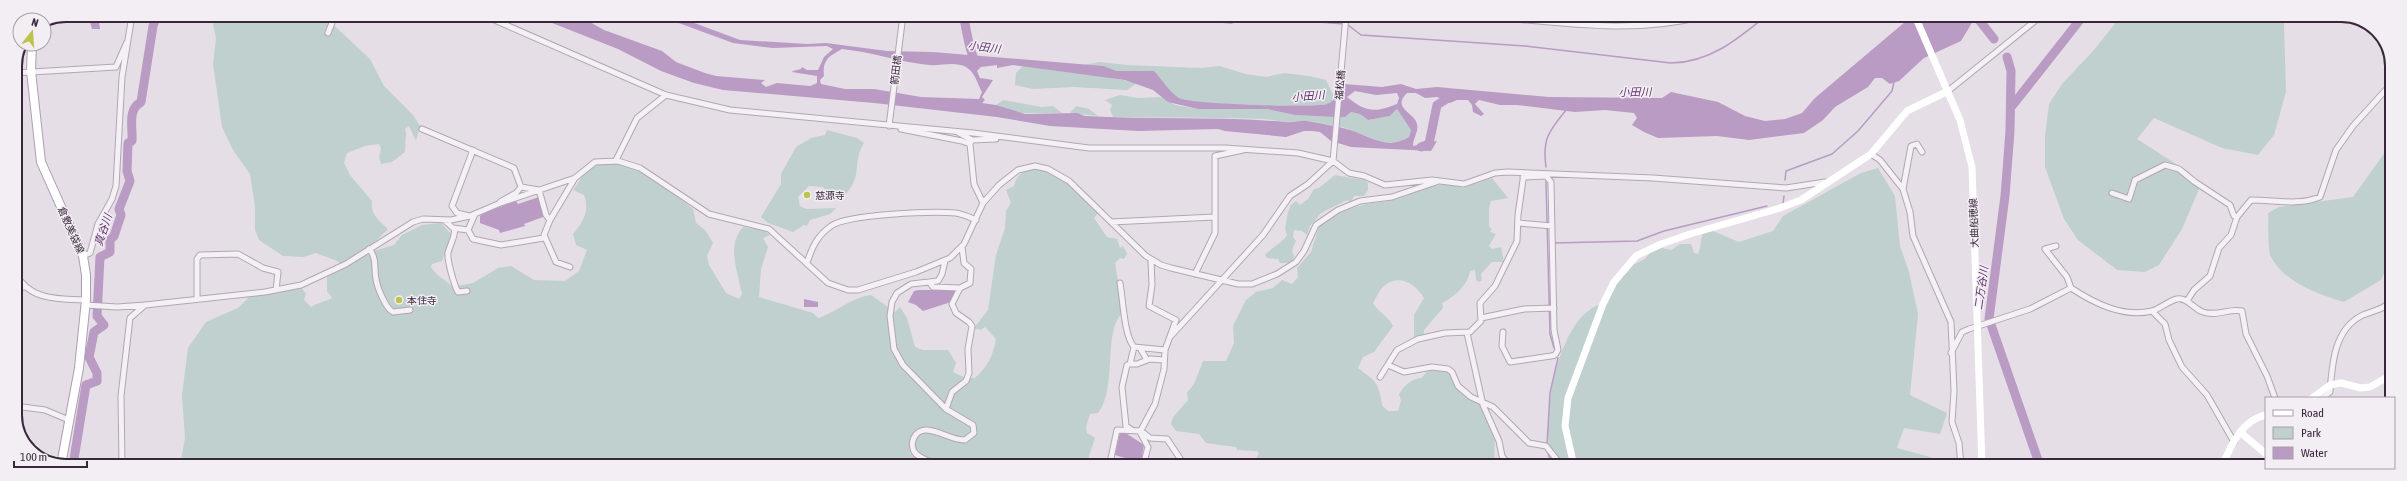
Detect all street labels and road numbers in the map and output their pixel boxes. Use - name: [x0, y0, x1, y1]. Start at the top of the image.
- street label: 箭田橋: [889, 54, 903, 86]
- street label: 福松橋: [1333, 70, 1347, 100]
- street label: 大曲船穂線: [1968, 198, 1980, 248]
- street label: 倉敷美袋線: [56, 205, 86, 255]

